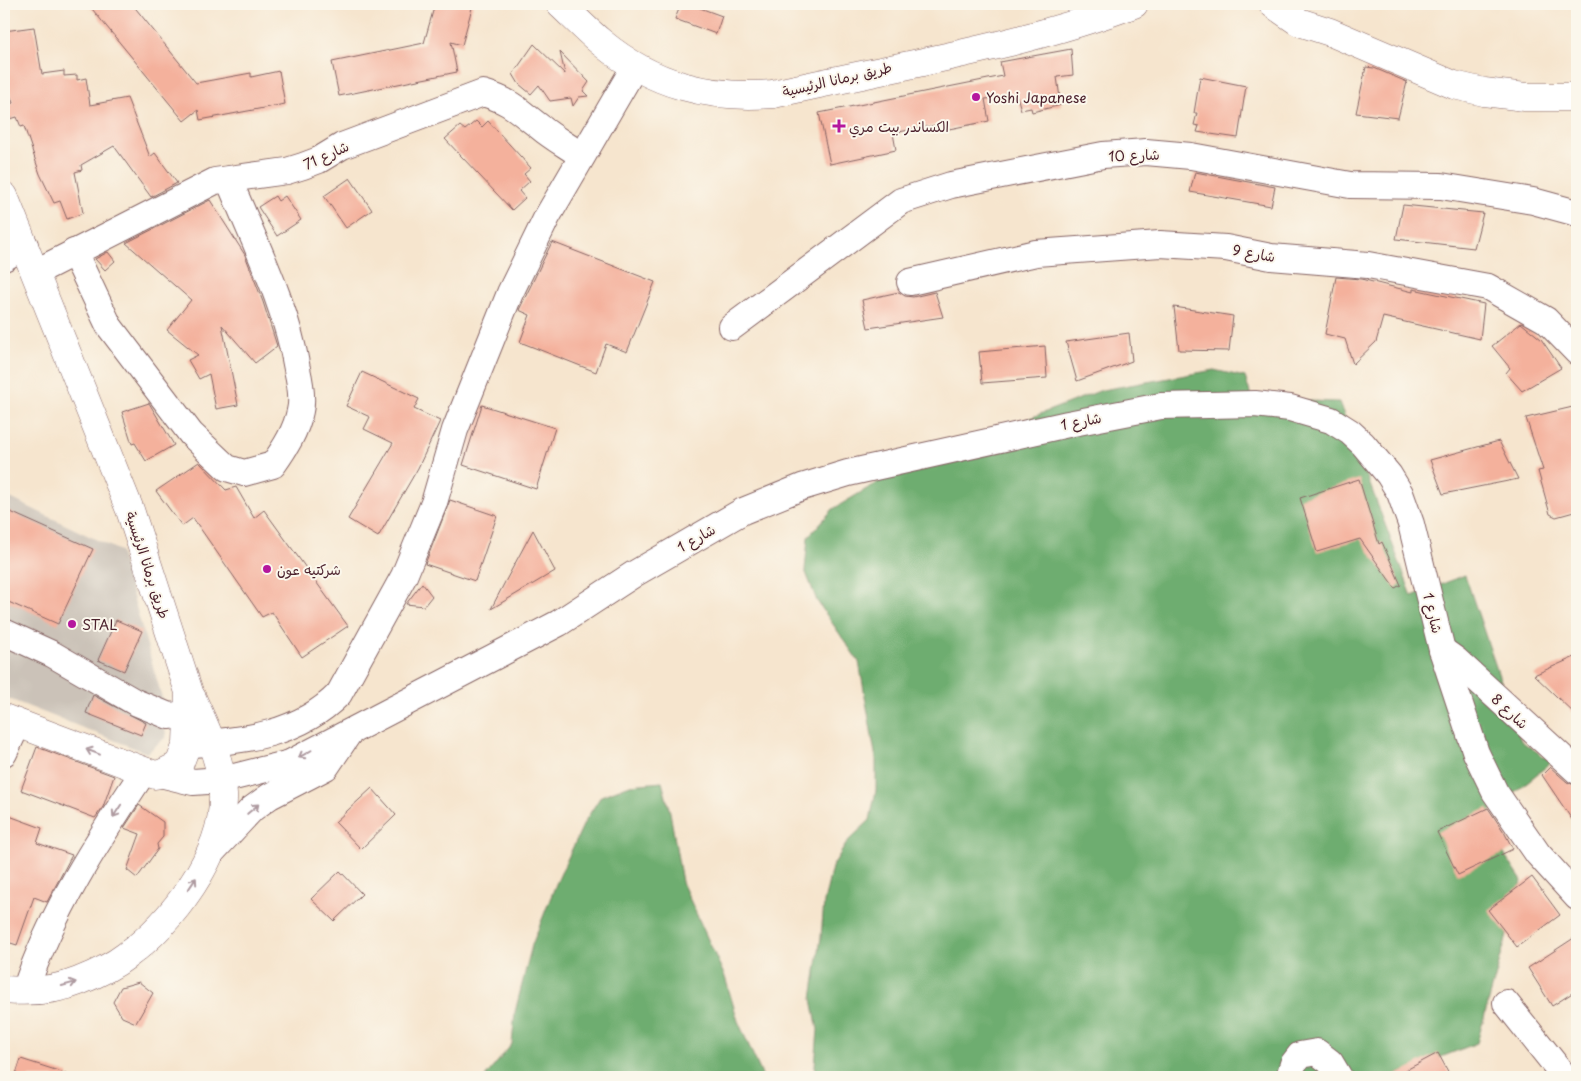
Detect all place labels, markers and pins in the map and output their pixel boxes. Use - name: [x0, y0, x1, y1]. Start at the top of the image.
- place label: Yoshi Japanese: [986, 87, 1086, 108]
- marker: Yoshi Japanese: [970, 91, 982, 103]
- place label: الكساندر بيت مري: [849, 116, 949, 138]
- marker: الكساندر بيت مري: [833, 120, 845, 132]
- place label: شركتيه عون: [277, 559, 341, 580]
- marker: شركتيه عون: [261, 563, 273, 575]
- place label: STAL: [82, 614, 117, 635]
- marker: STAL: [66, 618, 78, 630]

